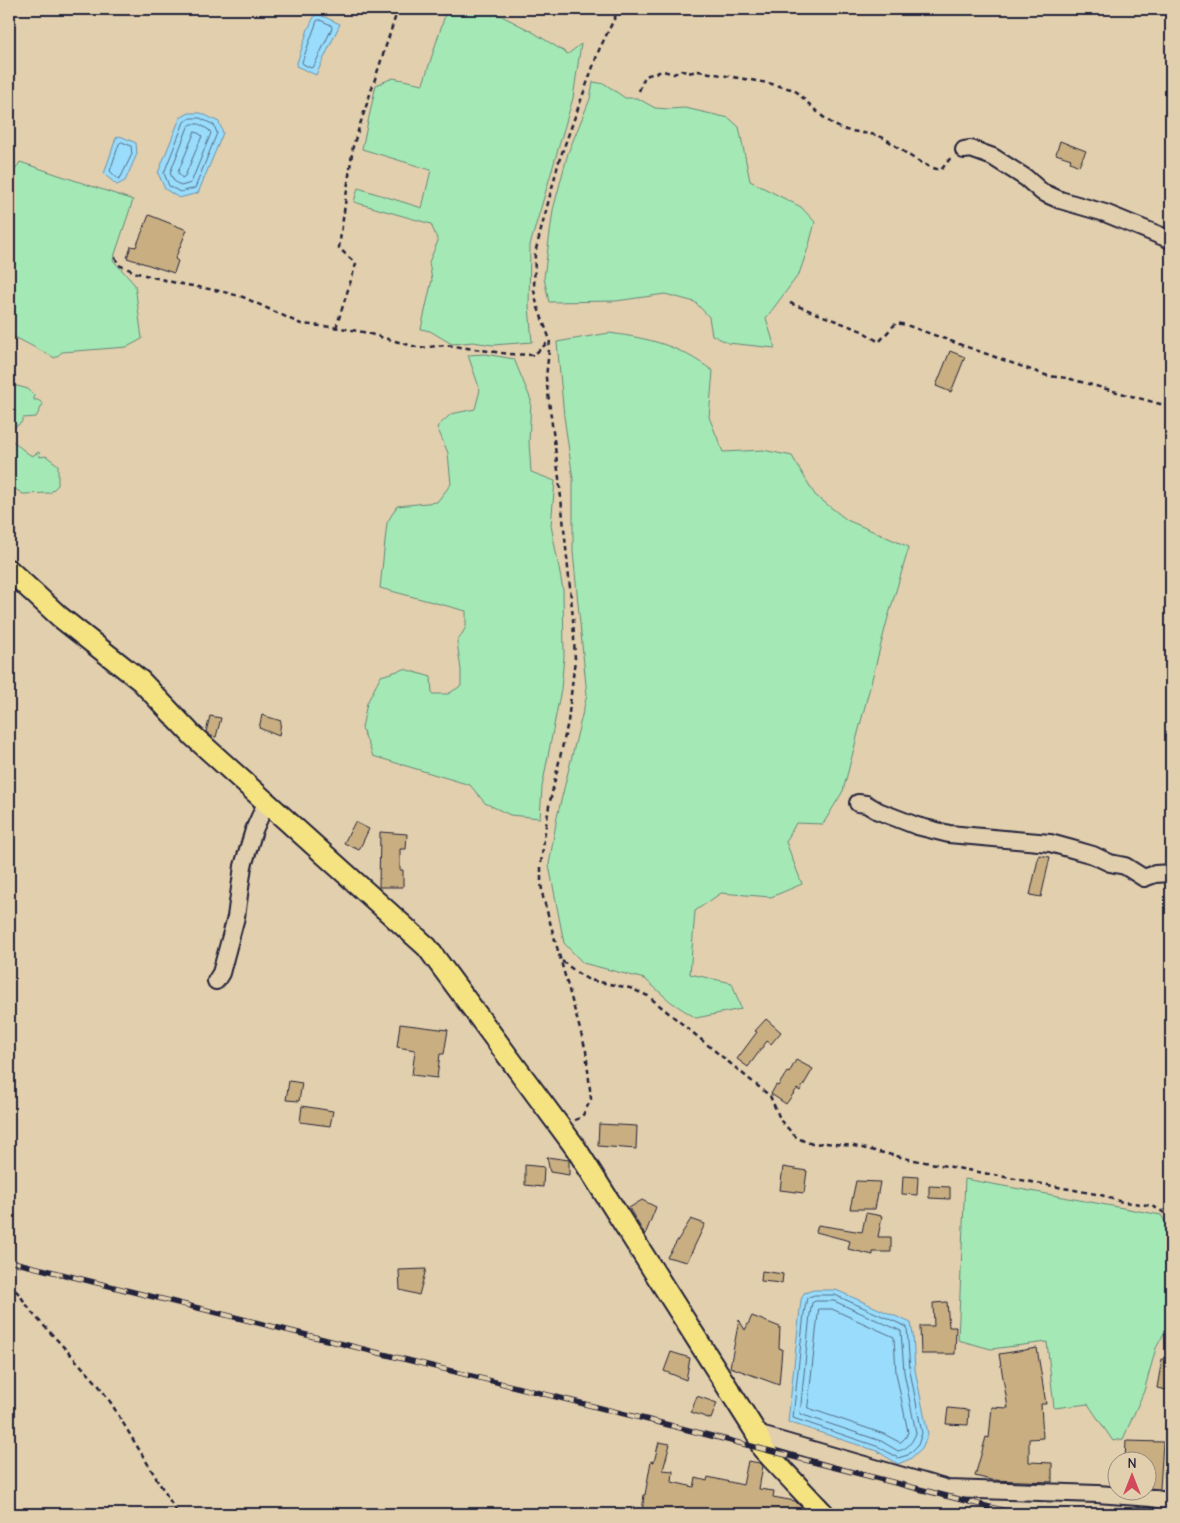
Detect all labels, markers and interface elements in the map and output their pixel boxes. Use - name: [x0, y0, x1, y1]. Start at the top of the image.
- north arrow: [1108, 1450, 1158, 1500]
- text: N: [1127, 1455, 1137, 1472]

